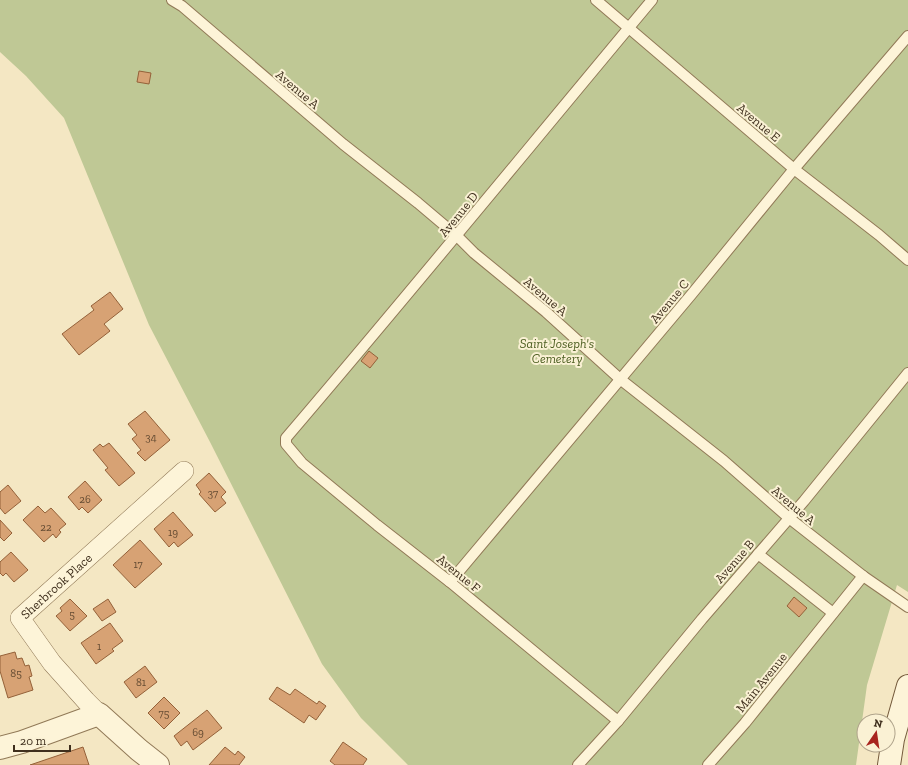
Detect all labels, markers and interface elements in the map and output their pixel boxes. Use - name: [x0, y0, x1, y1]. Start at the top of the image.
- street label: Avenue A: [273, 67, 323, 112]
- street label: Avenue E: [734, 100, 784, 145]
- street label: Avenue D: [436, 189, 481, 240]
- street label: Avenue A: [521, 274, 571, 319]
- street label: Avenue C: [647, 276, 692, 326]
- park label: Saint Joseph's Cemetery: [520, 336, 594, 366]
- house number: 34: [145, 431, 157, 444]
- street label: Avenue A: [769, 483, 819, 528]
- house number: 37: [208, 487, 218, 500]
- house number: 26: [79, 493, 91, 506]
- house number: 22: [40, 521, 52, 534]
- house number: 19: [168, 526, 178, 539]
- street label: Avenue B: [712, 537, 757, 586]
- street label: Sherbrook Place: [18, 550, 95, 622]
- street label: Avenue F: [434, 551, 483, 595]
- house number: 17: [133, 558, 143, 571]
- house number: 5: [69, 608, 75, 621]
- house number: 1: [97, 640, 102, 653]
- street label: Main Avenue: [733, 649, 790, 715]
- house number: 85: [10, 667, 22, 680]
- house number: 81: [136, 676, 147, 689]
- house number: 75: [159, 707, 170, 720]
- north arrow: [856, 713, 896, 753]
- text: N: [873, 716, 884, 731]
- house number: 69: [192, 726, 204, 739]
- scale bar: [14, 727, 70, 753]
- text: 20 m: [20, 734, 47, 748]

